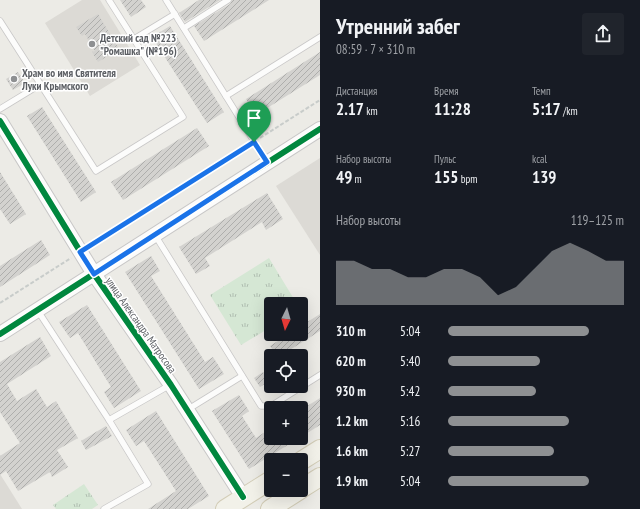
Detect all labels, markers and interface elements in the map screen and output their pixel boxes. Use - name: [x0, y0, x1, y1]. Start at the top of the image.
- text: Утренний забег: [336, 12, 460, 40]
- button: share: [582, 13, 624, 55]
- place label: Детский сад №223 "Ромашка" (№196): [100, 31, 177, 58]
- marker: Детский сад №223 "Ромашка" (№196): [87, 39, 97, 49]
- text: 08:59 · 7 × 310 m: [336, 41, 415, 58]
- place label: Храм во имя Святителя Луки Крымского: [21, 66, 116, 93]
- marker: Храм во имя Святителя Луки Крымского: [9, 74, 19, 84]
- text: Дистанция: [336, 84, 377, 98]
- text: Время: [434, 84, 459, 98]
- text: Темп: [532, 84, 551, 98]
- text: 2.17: [336, 98, 364, 120]
- text: 11:28: [434, 98, 471, 120]
- text: 5:17: [532, 98, 561, 120]
- pin: [237, 101, 271, 142]
- text: km: [364, 104, 378, 118]
- text: /km: [561, 104, 578, 118]
- icon: arrive: [243, 107, 265, 129]
- text: Набор высоты: [336, 152, 391, 166]
- text: Пульс: [434, 152, 456, 166]
- text: kcal: [532, 152, 547, 166]
- text: 49: [336, 166, 352, 188]
- text: 155: [434, 166, 458, 188]
- text: 139: [532, 166, 556, 188]
- text: m: [352, 172, 362, 186]
- text: bpm: [458, 172, 477, 186]
- text: Набор высоты: [336, 212, 401, 229]
- text: 119–125 m: [571, 212, 624, 229]
- street label: улица Александра Матросова: [103, 274, 179, 376]
- north arrow: [264, 297, 308, 341]
- map controls: [264, 297, 308, 497]
- text: 310 m: [336, 323, 366, 340]
- text: 5:04: [400, 323, 420, 340]
- button: locate: [264, 349, 308, 393]
- text: 620 m: [336, 353, 366, 370]
- text: 5:40: [400, 353, 420, 370]
- text: 930 m: [336, 383, 366, 400]
- text: 5:42: [400, 383, 420, 400]
- button: +: [264, 401, 308, 445]
- text: 1.2 km: [336, 413, 368, 430]
- text: 5:16: [400, 413, 420, 430]
- text: 1.6 km: [336, 443, 368, 460]
- text: 5:27: [400, 443, 420, 460]
- button: −: [264, 453, 308, 497]
- text: 1.9 km: [336, 473, 368, 490]
- text: 5:04: [400, 473, 420, 490]

